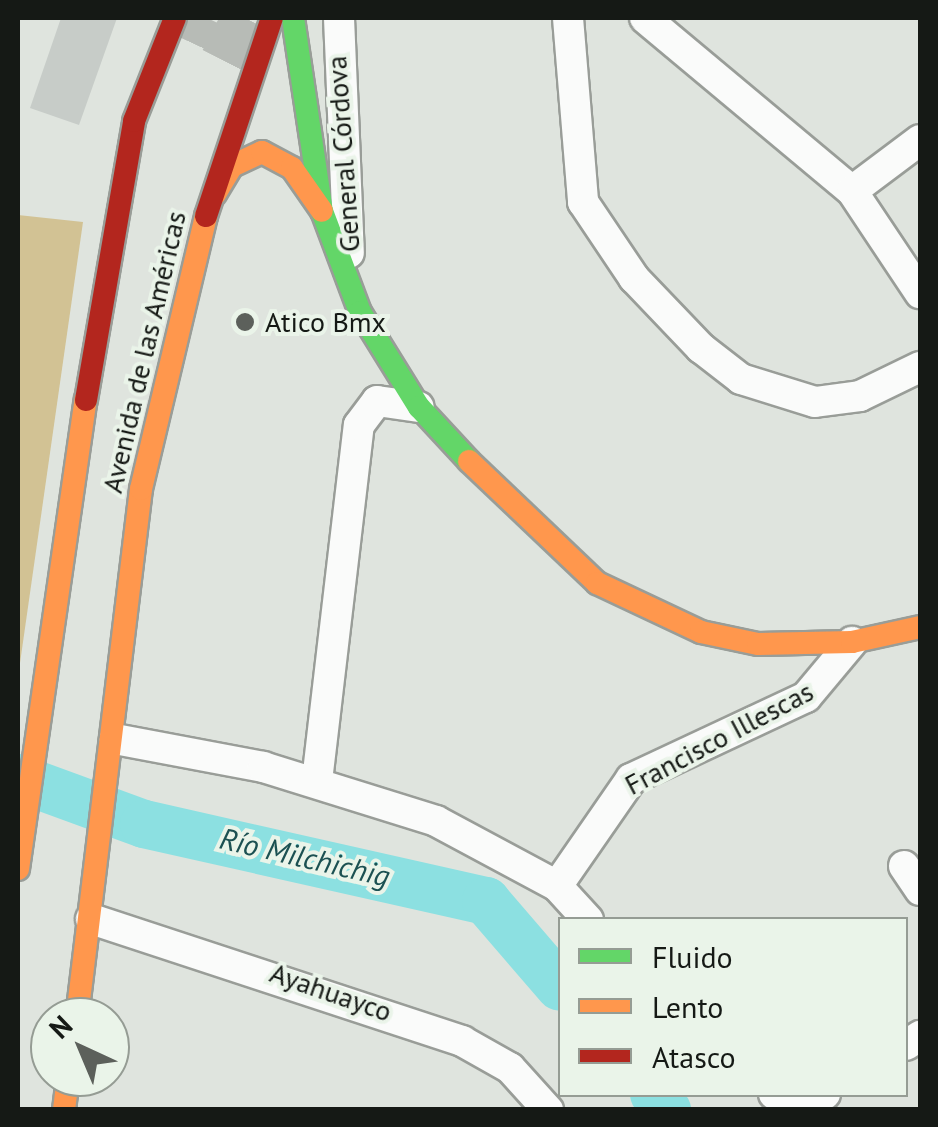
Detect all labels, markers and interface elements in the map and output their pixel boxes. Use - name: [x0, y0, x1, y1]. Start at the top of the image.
- street label: General Córdova: [319, 55, 367, 253]
- street label: Avenida de las Américas: [95, 208, 193, 496]
- place label: Atico Bmx: [265, 305, 386, 339]
- marker: Atico Bmx: [234, 311, 256, 333]
- street label: Francisco Illescas: [619, 674, 819, 802]
- water label: Río Milchichig: [216, 820, 394, 894]
- legend: [558, 917, 908, 1097]
- text: Fluido: [652, 937, 733, 976]
- street label: Ayahuayco: [266, 956, 396, 1028]
- text: Lento: [652, 987, 723, 1026]
- north arrow: [30, 997, 130, 1097]
- text: N: [41, 1007, 80, 1046]
- text: Atasco: [652, 1037, 736, 1076]

